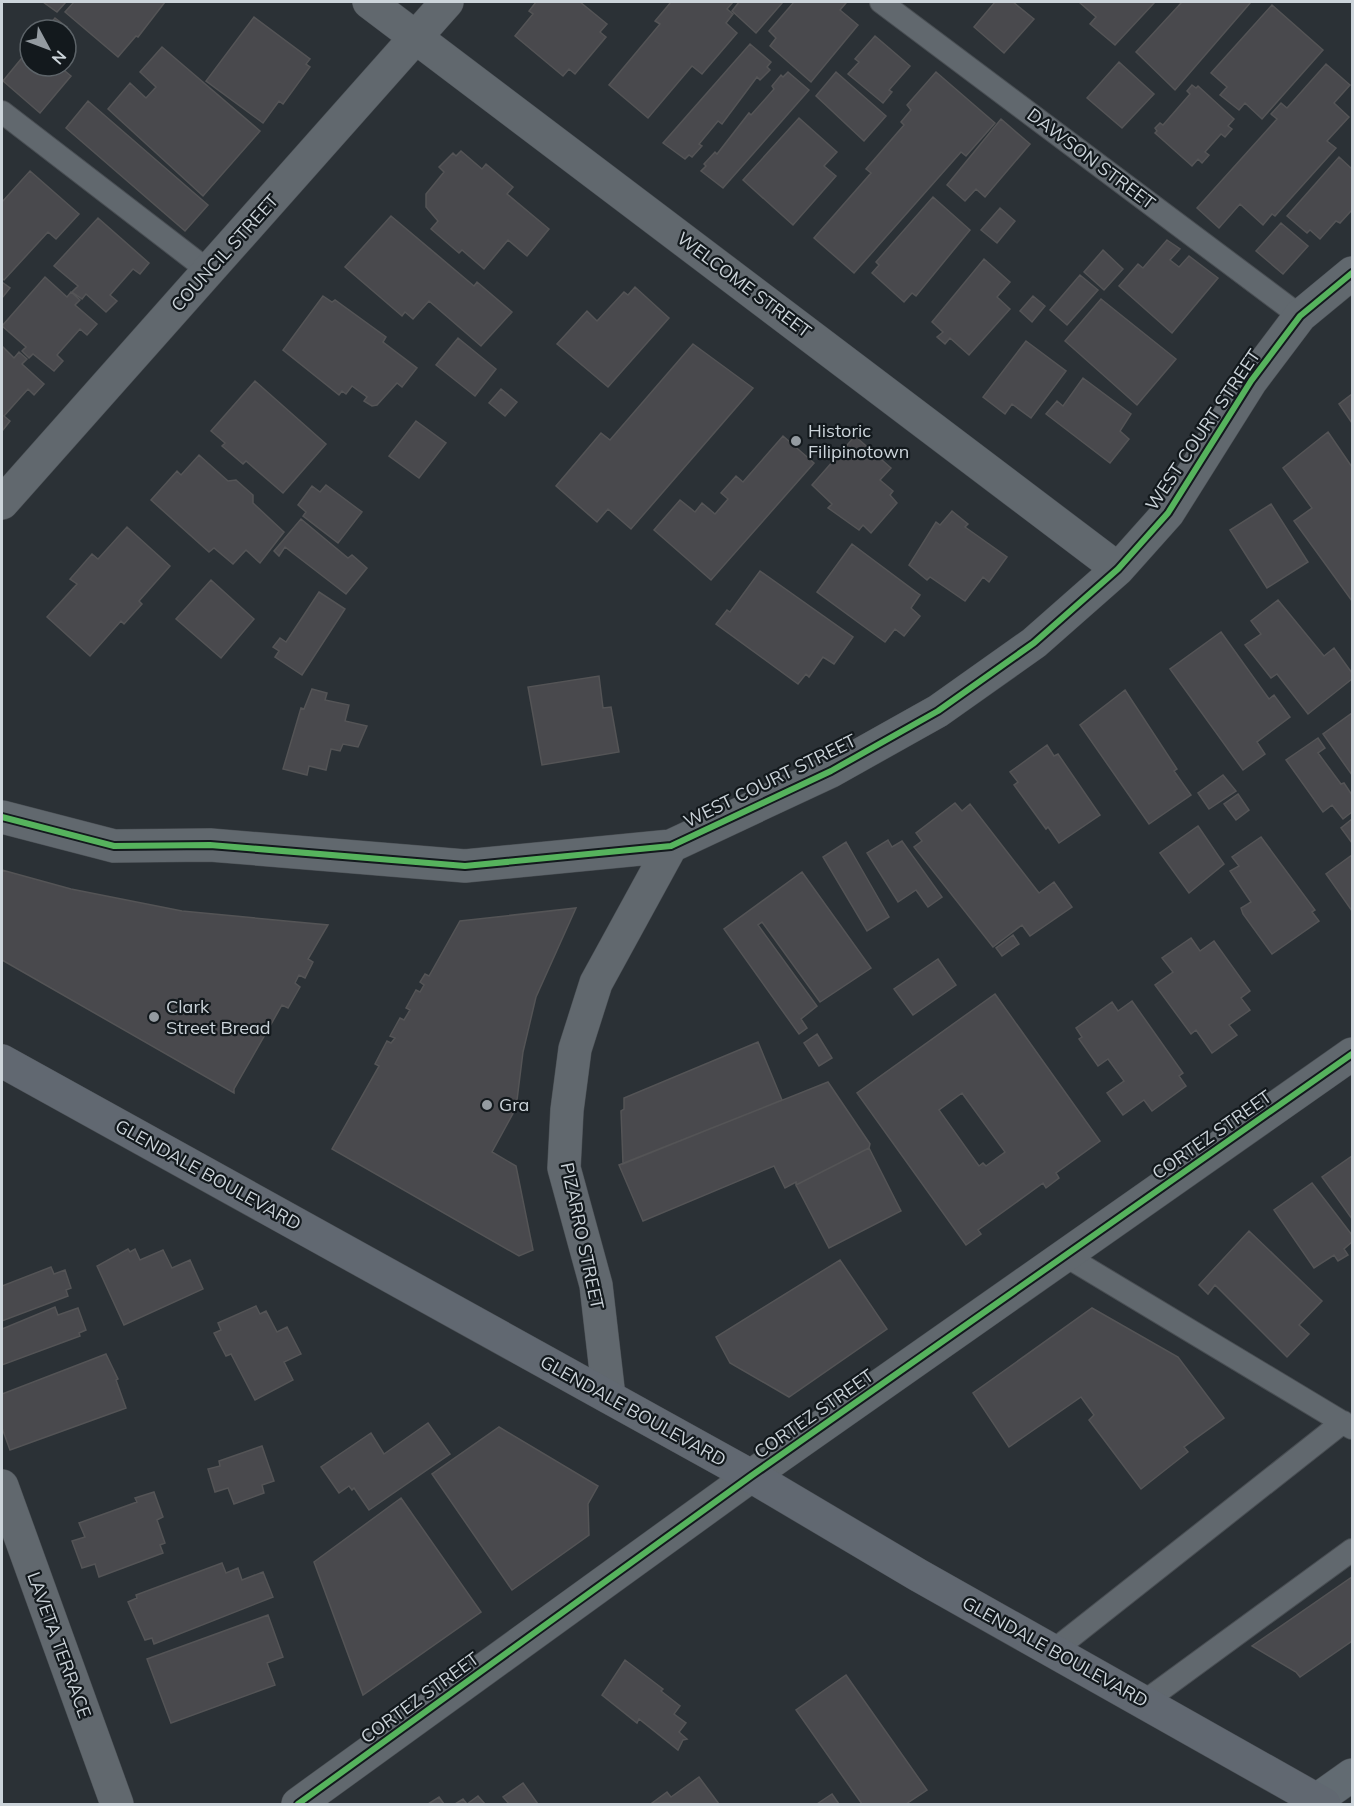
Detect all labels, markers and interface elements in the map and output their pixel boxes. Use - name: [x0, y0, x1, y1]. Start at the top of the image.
- north arrow: [18, 18, 78, 78]
- text: N: [48, 47, 71, 69]
- street label: DAWSON STREET: [1023, 103, 1160, 214]
- street label: COUNCIL STREET: [166, 189, 283, 316]
- street label: WELCOME STREET: [673, 227, 816, 343]
- street label: WEST COURT STREET: [1140, 345, 1265, 515]
- place label: Historic Filipinotown: [808, 419, 909, 463]
- marker: Historic Filipinotown: [789, 434, 803, 448]
- street label: WEST COURT STREET: [680, 729, 860, 832]
- place label: Clark Street Bread: [166, 995, 271, 1039]
- marker: Clark Street Bread: [147, 1010, 161, 1024]
- street label: CORTEZ STREET: [1147, 1085, 1276, 1184]
- place label: Gra: [499, 1093, 529, 1116]
- marker: Gra: [480, 1098, 494, 1112]
- street label: GLENDALE BOULEVARD: [111, 1114, 305, 1235]
- street label: PIZARRO STREET: [556, 1160, 609, 1312]
- street label: GLENDALE BOULEVARD: [536, 1350, 730, 1471]
- street label: CORTEZ STREET: [749, 1364, 878, 1463]
- street label: LAVETA TERRACE: [22, 1568, 97, 1721]
- street label: GLENDALE BOULEVARD: [958, 1591, 1152, 1712]
- street label: CORTEZ STREET: [356, 1647, 484, 1748]

